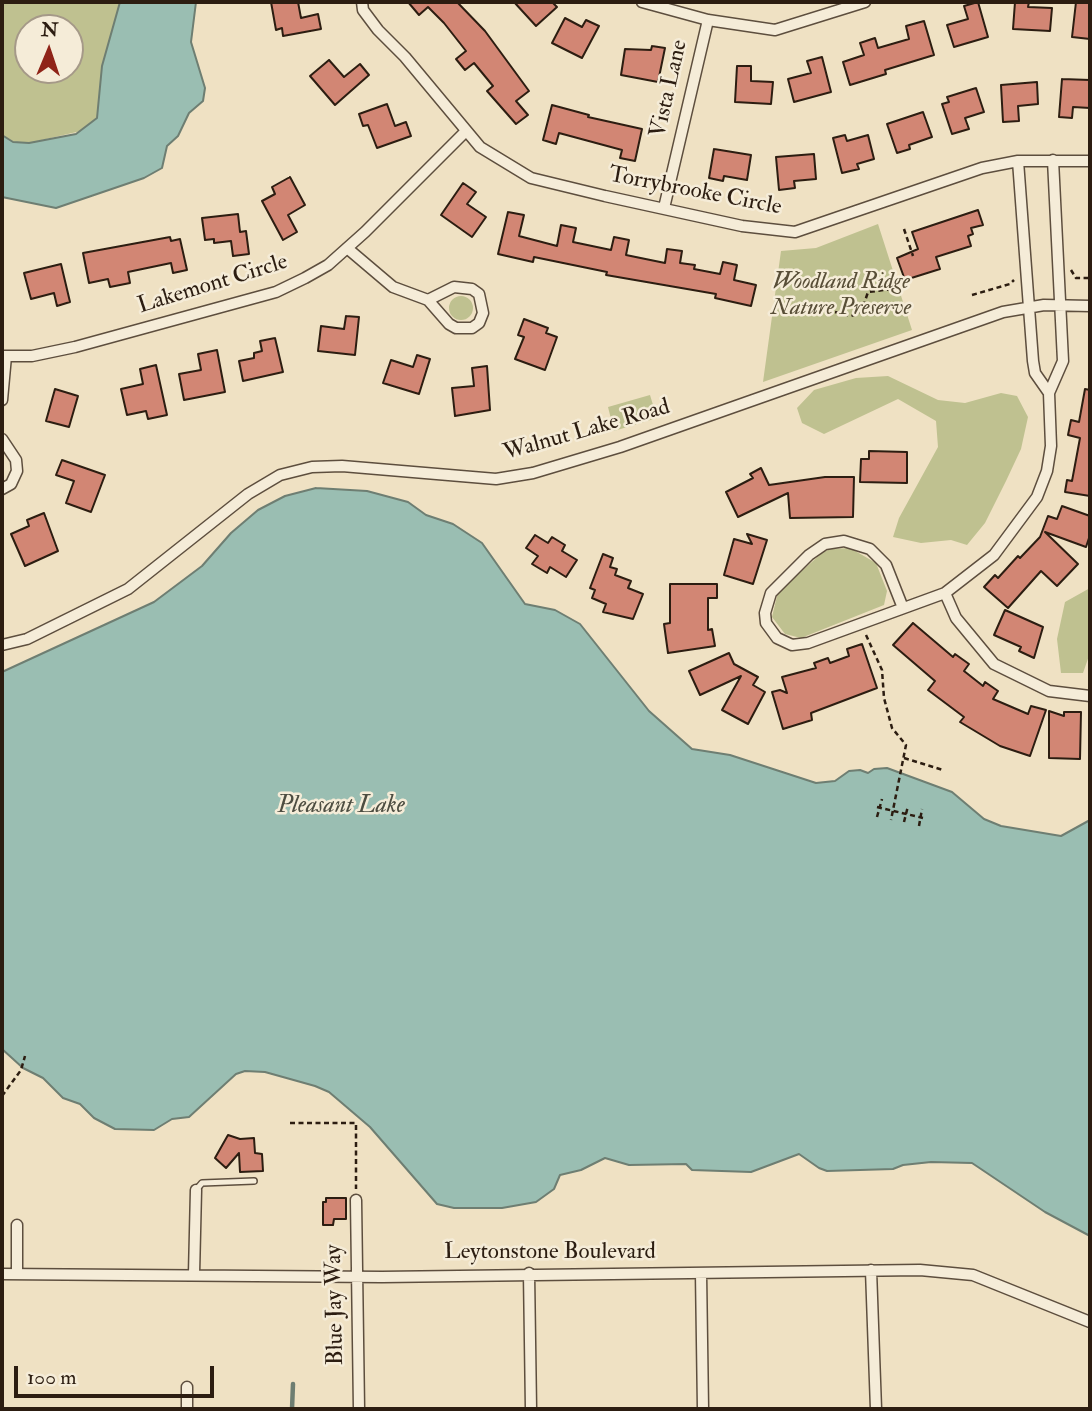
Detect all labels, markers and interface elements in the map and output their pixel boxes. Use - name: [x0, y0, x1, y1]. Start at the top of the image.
- north arrow: [14, 14, 84, 84]
- text: N: [41, 18, 59, 42]
- street label: Vista Lane: [645, 37, 695, 141]
- street label: Torrybrooke Circle: [606, 162, 784, 222]
- street label: Lakemont Circle: [135, 249, 291, 321]
- park label: Woodland Ridge Nature Preserve: [771, 269, 911, 323]
- street label: Walnut Lake Road: [501, 394, 673, 468]
- water label: Pleasant Lake: [277, 793, 405, 821]
- street label: Leytonstone Boulevard: [444, 1239, 656, 1267]
- street label: Blue Jay Way: [321, 1244, 351, 1366]
- scale bar: [18, 1352, 217, 1396]
- text: 100 m: [27, 1364, 77, 1391]

